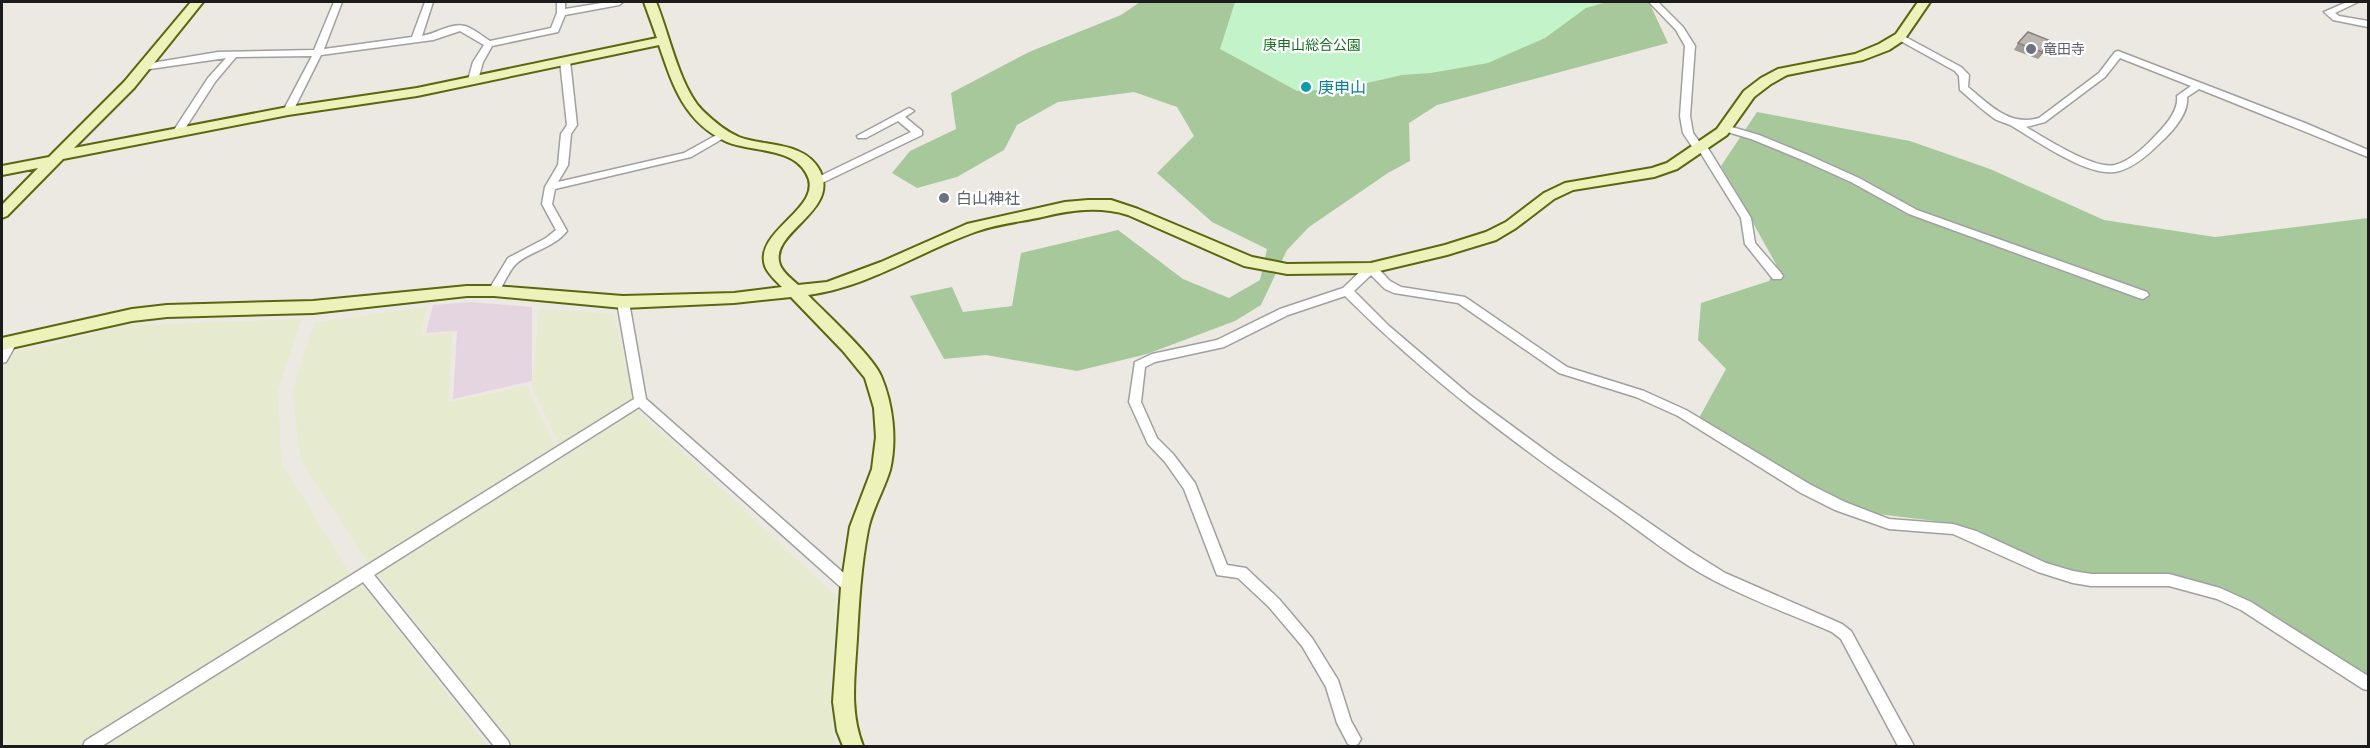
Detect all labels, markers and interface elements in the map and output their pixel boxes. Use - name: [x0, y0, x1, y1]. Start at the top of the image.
- park label: 庚申山総合公園: [1263, 37, 1361, 54]
- place label: 竜田寺: [2043, 41, 2085, 58]
- marker: 竜田寺: [2024, 42, 2038, 56]
- place label: 庚申山: [1318, 78, 1366, 98]
- marker: 庚申山: [1299, 80, 1313, 94]
- place label: 白山神社: [956, 189, 1020, 209]
- marker: 白山神社: [937, 191, 951, 205]

